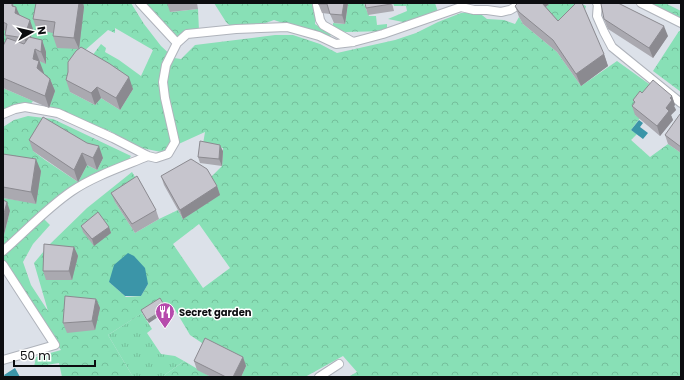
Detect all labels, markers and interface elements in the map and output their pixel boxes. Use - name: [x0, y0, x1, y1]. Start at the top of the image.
- north arrow: [12, 12, 52, 52]
- text: N: [33, 25, 50, 36]
- restaurant icon: Secret garden: [154, 301, 176, 329]
- place label: Secret garden: [179, 305, 252, 320]
- scale bar: [14, 342, 95, 368]
- text: 50 m: [20, 347, 51, 364]

